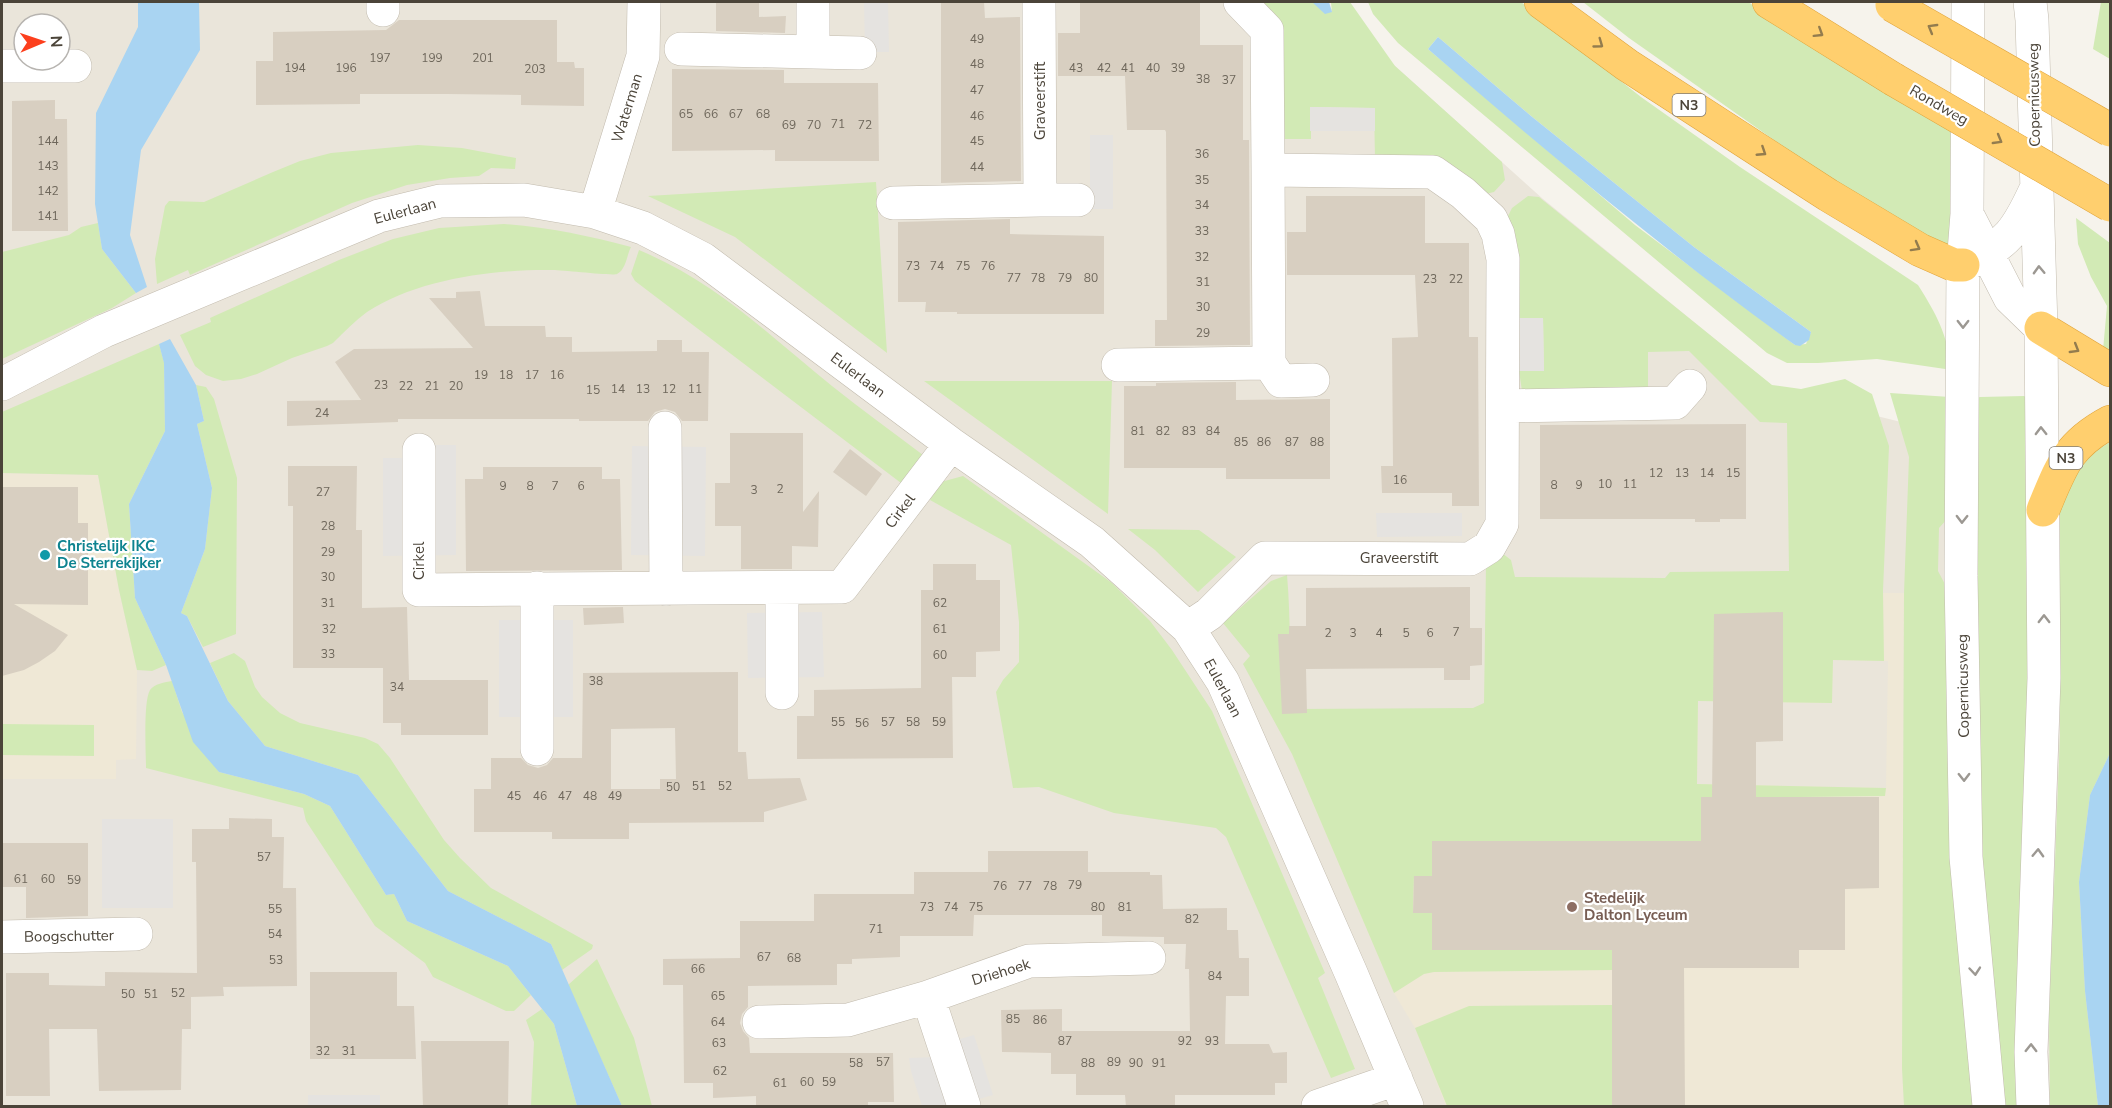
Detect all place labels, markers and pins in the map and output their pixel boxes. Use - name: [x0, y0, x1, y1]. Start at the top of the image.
- place label: Christelijk IKC De Sterrekijker: [57, 536, 161, 573]
- marker: Christelijk IKC De Sterrekijker: [38, 548, 52, 562]
- place label: Stedelijk Dalton Lyceum: [1584, 888, 1688, 925]
- marker: Stedelijk Dalton Lyceum: [1565, 900, 1579, 914]

